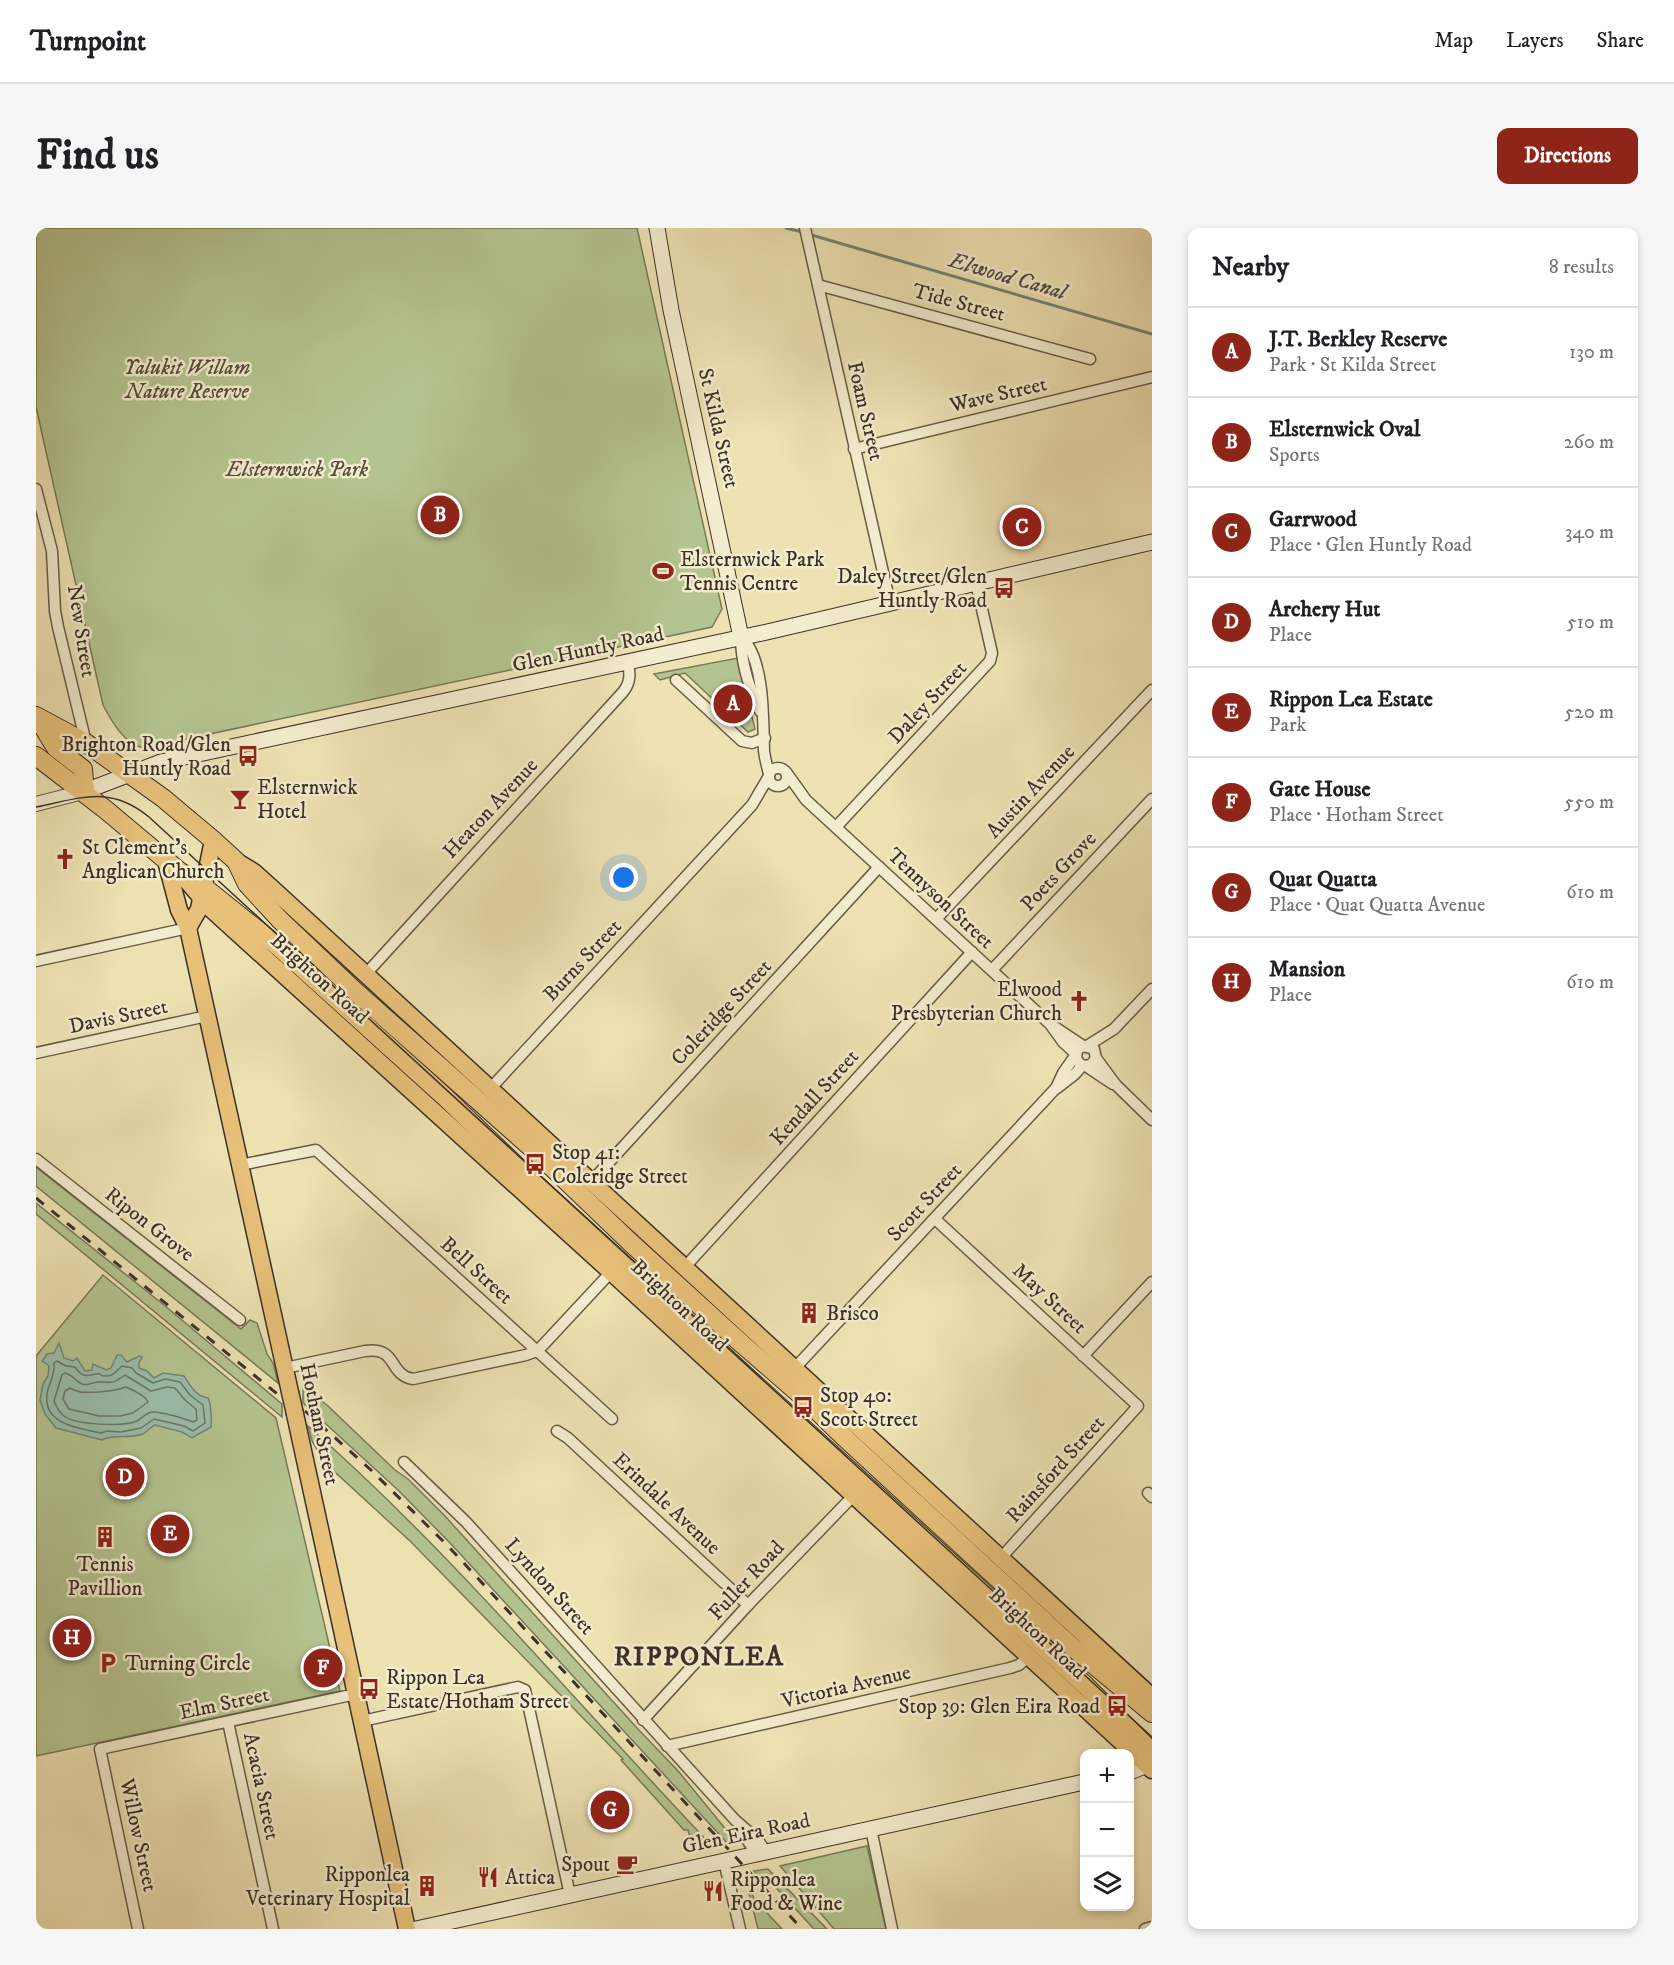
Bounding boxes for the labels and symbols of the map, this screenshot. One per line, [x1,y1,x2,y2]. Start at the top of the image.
water label: Elwood Canal [944,246,1072,307]
street label: Tide Street [910,278,1008,328]
park label: Yalukit Willam Nature Reserve [124,355,250,405]
street label: Foam Street [841,359,889,464]
street label: St Kilda Street [692,366,745,491]
street label: Wave Street [946,371,1050,419]
park label: Elsternwick Park [225,457,368,483]
pin: B [420,492,460,538]
pin: C [1002,504,1042,550]
place label: Elsternwick Park Tennis Centre [680,547,825,597]
sports icon: Elsternwick Park Tennis Centre [651,559,675,583]
place label: Daley Street/Glen Huntly Road [837,564,988,614]
bus stop icon: Daley Street/Glen Huntly Road [992,576,1016,600]
street label: New Street [61,583,101,679]
street label: Glen Huntly Road [510,621,667,679]
street label: Daley Street [883,656,973,749]
pin: A [714,682,752,726]
place label: Brighton Road/Glen Huntly Road [61,732,232,782]
street label: Austin Avenue [981,739,1081,844]
bus stop icon: Brighton Road/Glen Huntly Road [236,744,260,768]
street label: Heaton Avenue [438,753,544,864]
place label: Elsternwick Hotel [257,775,358,825]
bar icon: Elsternwick Hotel [228,787,252,811]
street label: Poets Grove [1015,826,1102,917]
place label: St Clement's Anglican Church [82,835,225,885]
street label: Tennyson Street [881,843,999,955]
church icon: St Clement's Anglican Church [53,847,77,871]
your location [609,863,638,892]
street label: Burns Street [538,914,628,1007]
street label: Brighton Road [265,928,374,1030]
street label: Coleridge Street [666,954,778,1071]
place label: Elwood Presbyterian Church [891,977,1063,1027]
church icon: Elwood Presbyterian Church [1067,989,1091,1013]
street label: Davis Street [66,994,170,1040]
street label: Kendall Street [765,1044,865,1151]
place label: Stop 41: Coleridge Street [552,1140,688,1190]
bus stop icon: Stop 41: Coleridge Street [523,1152,547,1176]
street label: Scott Street [882,1158,968,1247]
street label: Ripon Grove [100,1182,199,1268]
street label: Bell Street [435,1231,518,1310]
street label: Brighton Road [625,1254,734,1358]
street label: May Street [1007,1258,1092,1340]
building icon: Brisco [797,1301,821,1325]
place label: Brisco [826,1301,879,1327]
street label: Hotham Street [293,1361,345,1488]
place label: Stop 40: Scott Street [820,1383,918,1433]
bus stop icon: Stop 40: Scott Street [791,1395,815,1419]
street label: Rainsford Street [1001,1410,1111,1529]
street label: Erindale Avenue [607,1447,726,1561]
pin: D [106,1454,145,1500]
pin: E [150,1512,190,1556]
building icon: Tennis Pavillion [93,1525,117,1549]
street label: Lyndon Street [499,1533,600,1641]
street label: Fuller Road [703,1535,791,1626]
place label: Tennis Pavillion [68,1552,142,1602]
street label: Brighton Road [983,1582,1092,1686]
pin: H [52,1616,92,1660]
district label: RIPPONLEA [614,1640,784,1674]
pin: F [304,1646,342,1690]
parking icon: Turning Circle [96,1651,120,1675]
place label: Turning Circle [125,1651,251,1677]
street label: Victoria Avenue [778,1659,914,1715]
place label: Rippon Lea Estate/Hotham Street [386,1665,569,1715]
bus stop icon: Rippon Lea Estate/Hotham Street [357,1677,381,1701]
street label: Elm Street [177,1682,272,1726]
place label: Stop 39: Glen Eira Road [899,1694,1101,1720]
bus stop icon: Stop 39: Glen Eira Road [1105,1694,1129,1718]
street label: Acacia Street [237,1730,285,1842]
street label: Willow Street [113,1775,163,1894]
pin: G [590,1788,630,1832]
street label: Glen Eira Road [680,1808,813,1860]
place label: Spout [561,1852,610,1878]
cafe icon: Spout [615,1852,639,1876]
place label: Ripponlea Veterinary Hospital [245,1862,411,1912]
restaurant icon: Attica [476,1865,500,1889]
place label: Attica [505,1865,555,1891]
place label: Ripponlea Food & Wine [730,1867,843,1917]
building icon: Ripponlea Veterinary Hospital [415,1874,439,1898]
restaurant icon: Ripponlea Food & Wine [701,1879,725,1903]

